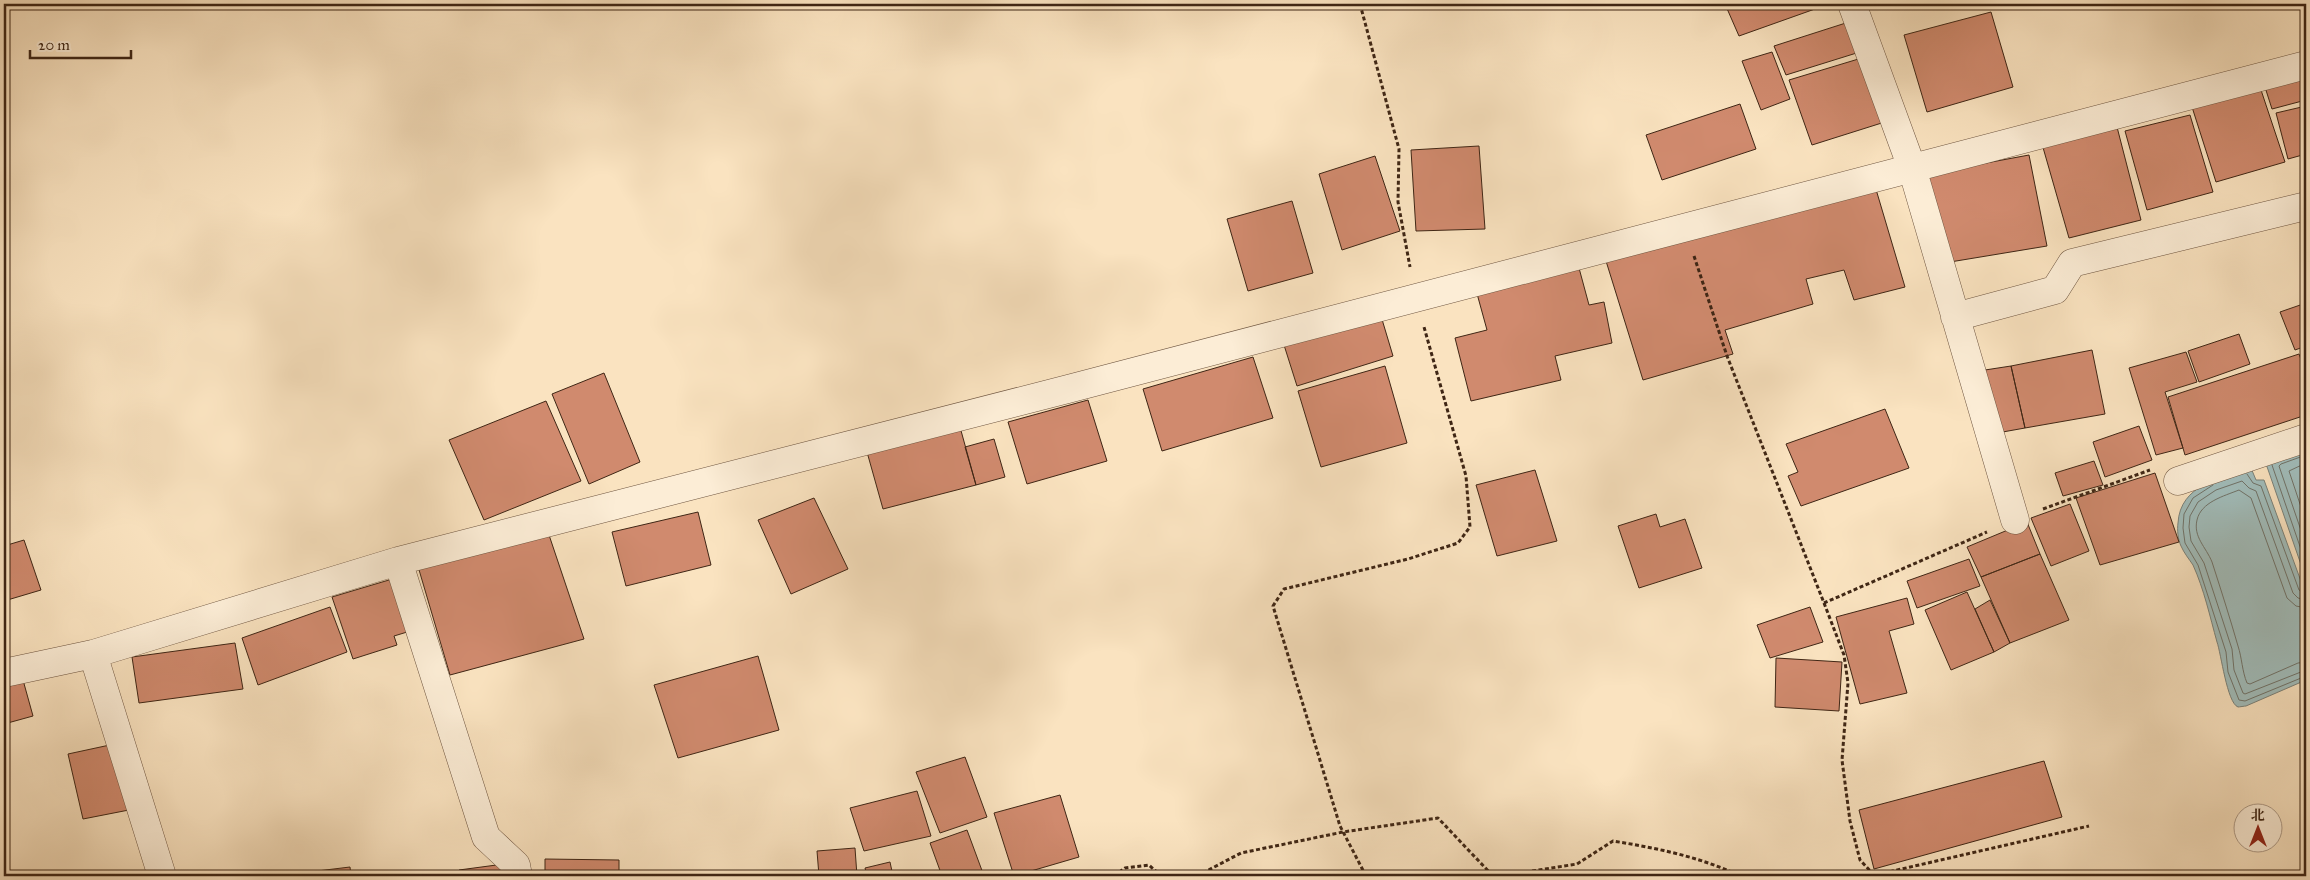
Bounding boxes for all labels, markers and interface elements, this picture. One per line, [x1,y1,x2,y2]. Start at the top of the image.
scale bar [30,28,131,60]
text: 20 m [38,36,70,54]
north arrow [2232,802,2282,852]
text: 北 [2251,807,2265,824]

